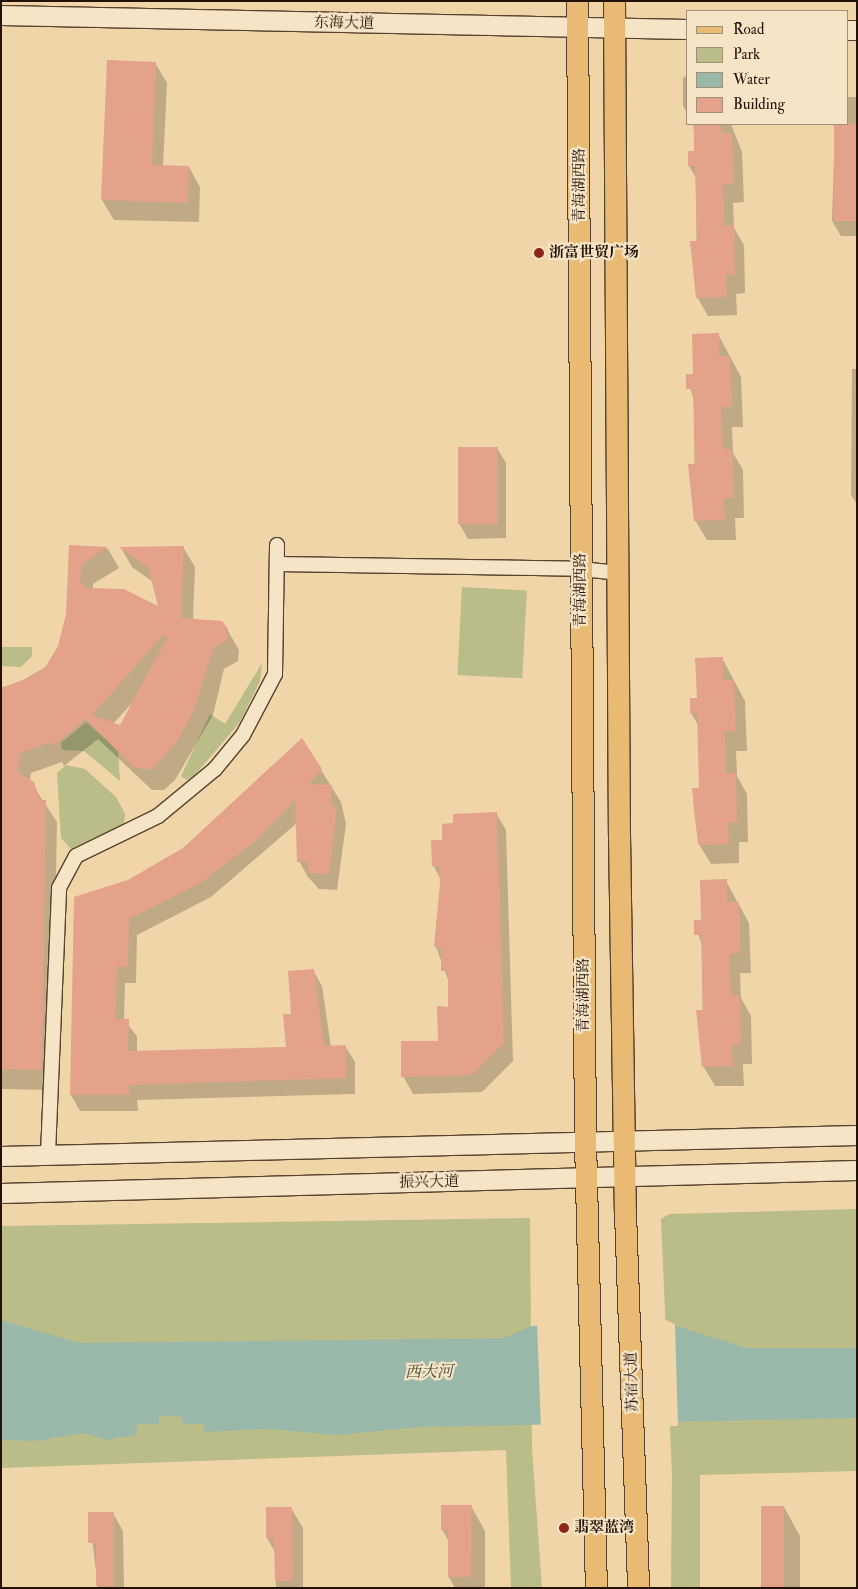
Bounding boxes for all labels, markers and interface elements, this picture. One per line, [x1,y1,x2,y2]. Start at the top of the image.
legend [686,10,848,125]
street label: 东海大道 [314,13,374,33]
text: Road [733,20,764,39]
text: Park [733,45,760,64]
text: Water [733,70,770,89]
text: Building [733,95,785,114]
street label: 青海湖西路 [571,148,589,222]
place label: 浙富世贸广场 [549,244,639,262]
marker: 浙富世贸广场 [533,247,545,259]
street label: 青海湖西路 [572,553,590,627]
street label: 青海湖西路 [575,958,593,1032]
street label: 振兴大道 [399,1172,459,1192]
street label: 苏宿大道 [622,1352,642,1412]
water label: 西大河 [405,1362,453,1382]
place label: 翡翠蓝湾 [574,1519,634,1537]
marker: 翡翠蓝湾 [558,1522,570,1534]

